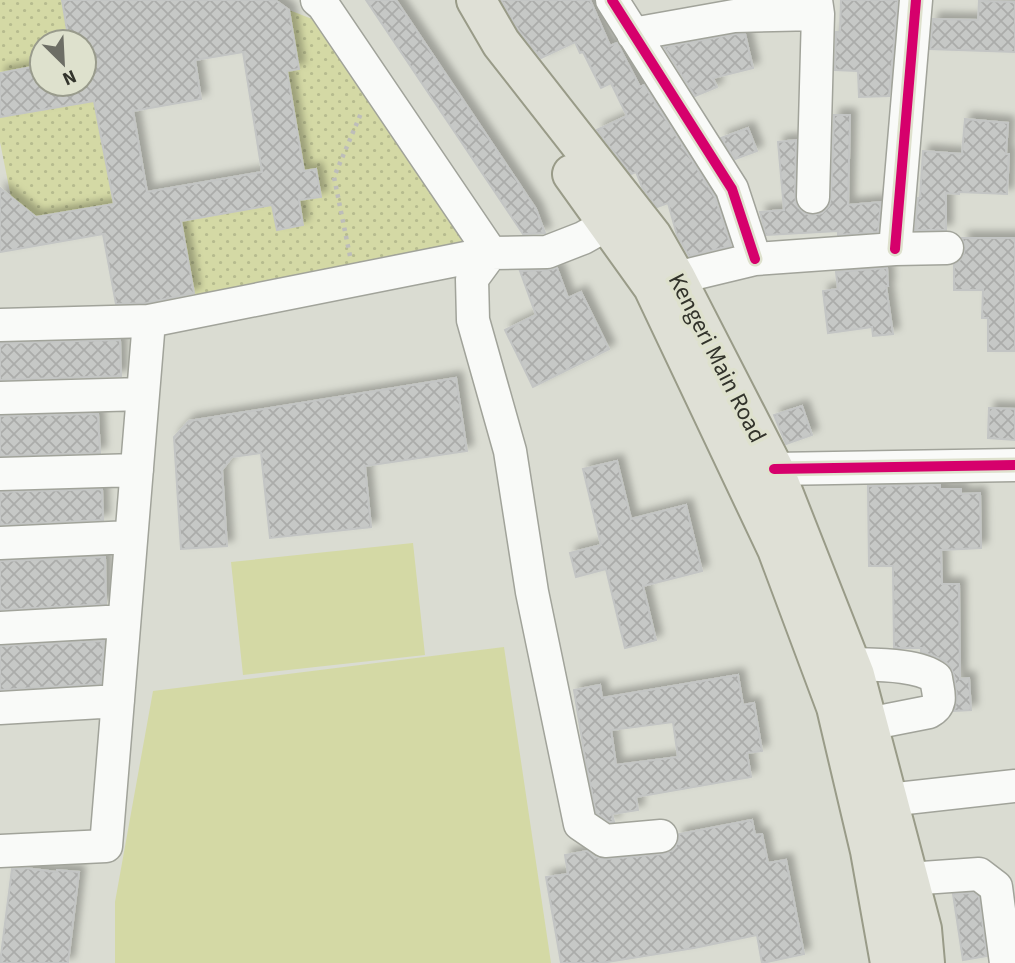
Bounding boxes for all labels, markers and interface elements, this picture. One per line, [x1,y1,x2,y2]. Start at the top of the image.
north arrow [28,28,98,98]
text: N [58,62,81,92]
street label: Kengeri Main Road [659,267,775,449]

